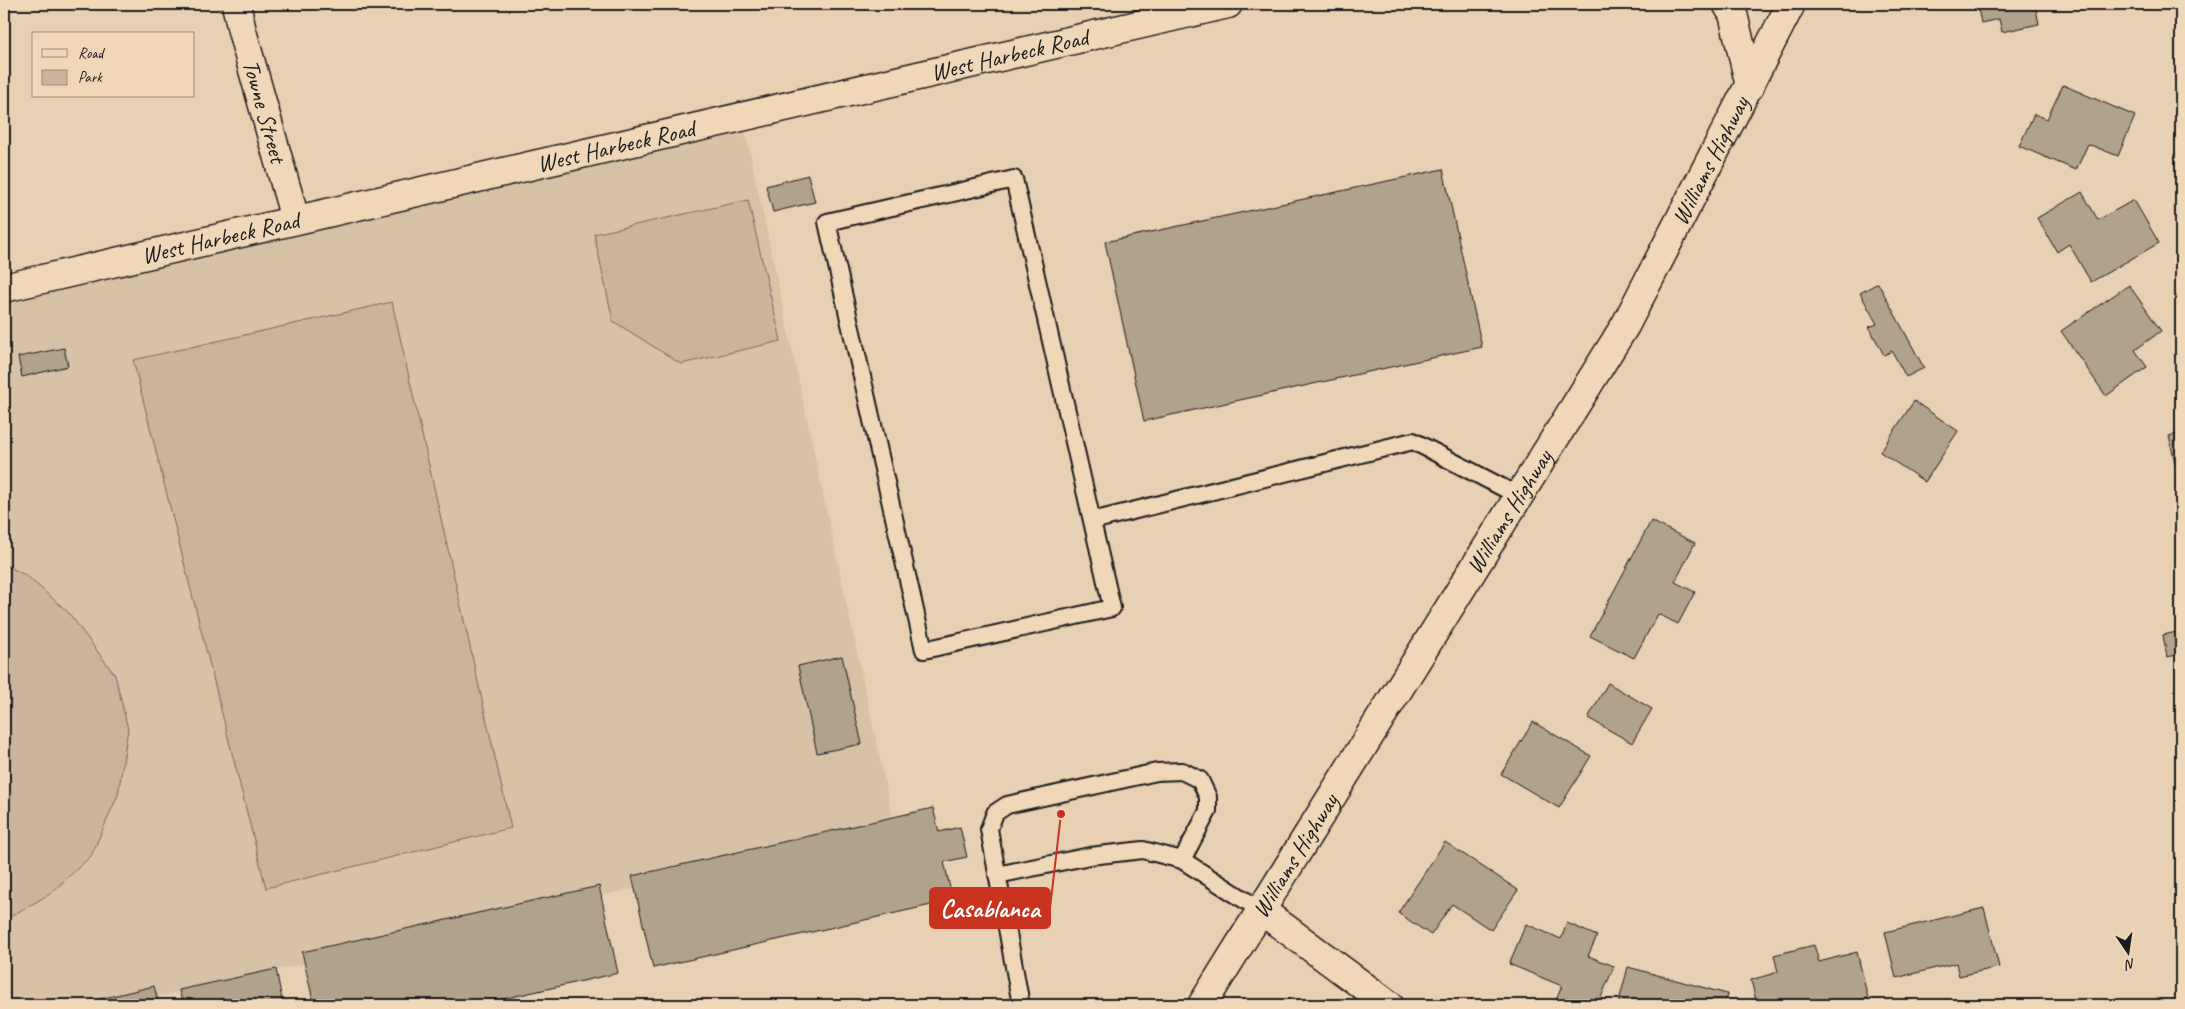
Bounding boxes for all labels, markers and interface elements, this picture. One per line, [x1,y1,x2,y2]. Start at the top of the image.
street label: West Harbeck Road [928,21,1094,88]
legend [32,32,195,98]
text: Road [78,44,105,63]
street label: Towne Street [236,56,294,168]
text: Park [78,68,103,87]
street label: Williams Highway [1665,90,1757,230]
street label: West Harbeck Road [534,112,701,179]
street label: West Harbeck Road [139,204,305,271]
street label: Williams Highway [1459,443,1560,579]
street label: Williams Highway [1245,787,1346,923]
callout: Casablanca [930,888,1050,928]
text: Casablanca [940,893,1042,925]
north arrow [2102,926,2152,976]
text: N [2122,955,2137,974]

